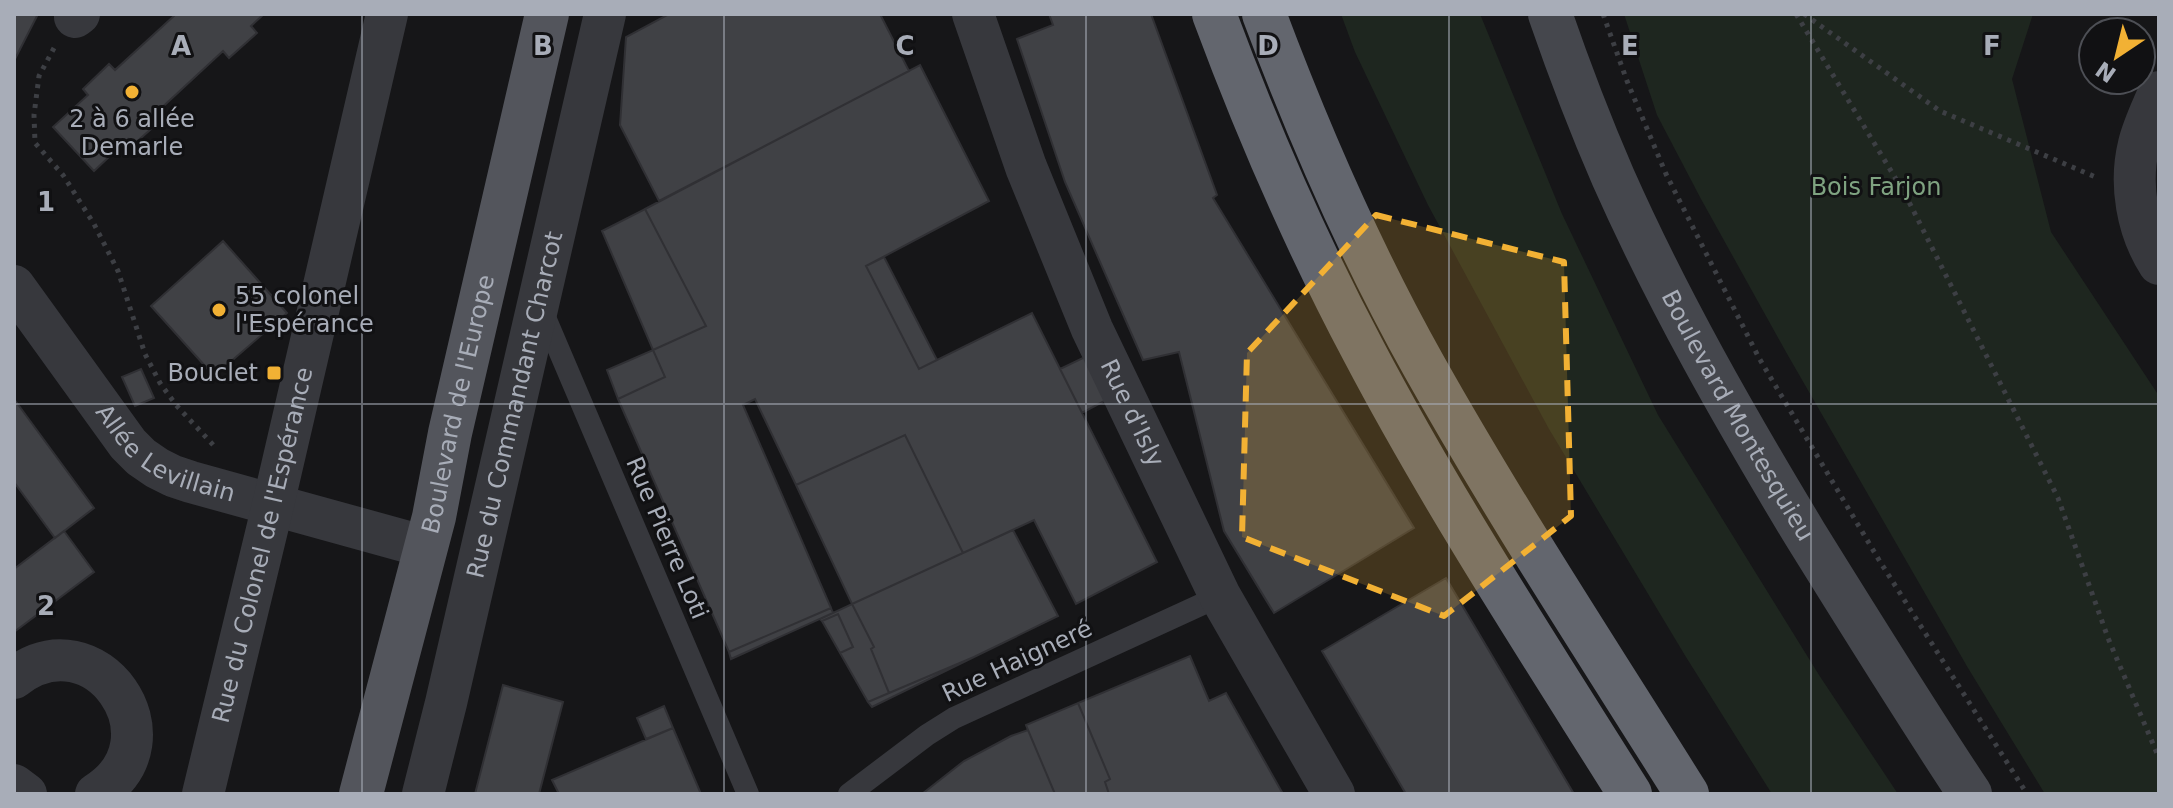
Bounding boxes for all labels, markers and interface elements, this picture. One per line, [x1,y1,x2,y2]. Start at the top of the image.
north arrow [2077,16,2157,96]
text: A [171,31,191,61]
text: B [533,31,553,61]
text: C [895,31,915,61]
text: D [1257,31,1279,61]
text: E [1621,31,1639,61]
text: F [1983,31,2001,61]
text: N [2091,56,2121,87]
marker: 2 à 6 allée Demarle [123,83,141,101]
place label: 2 à 6 allée Demarle [69,105,195,161]
park label: Bois Farjon [1811,173,1941,201]
text: 1 [37,187,55,217]
street label: Rue du Commandant Charcot [461,229,568,581]
street label: Boulevard de l'Europe [416,272,500,537]
place label: 55 colonel l'Espérance [235,282,374,338]
street label: Boulevard Montesquieu [1656,286,1820,546]
marker: 55 colonel l'Espérance [210,301,228,319]
street label: Rue d'Isly [1095,355,1170,471]
place label: Bouclet [168,359,258,387]
street label: Rue du Colonel de l'Espérance [207,364,319,726]
marker: Bouclet [265,364,283,382]
street label: Allée Levillain [90,399,238,508]
street label: Rue Pierre Loti [620,453,714,623]
text: 2 [37,591,55,621]
street label: Rue Haigneré [938,614,1096,708]

